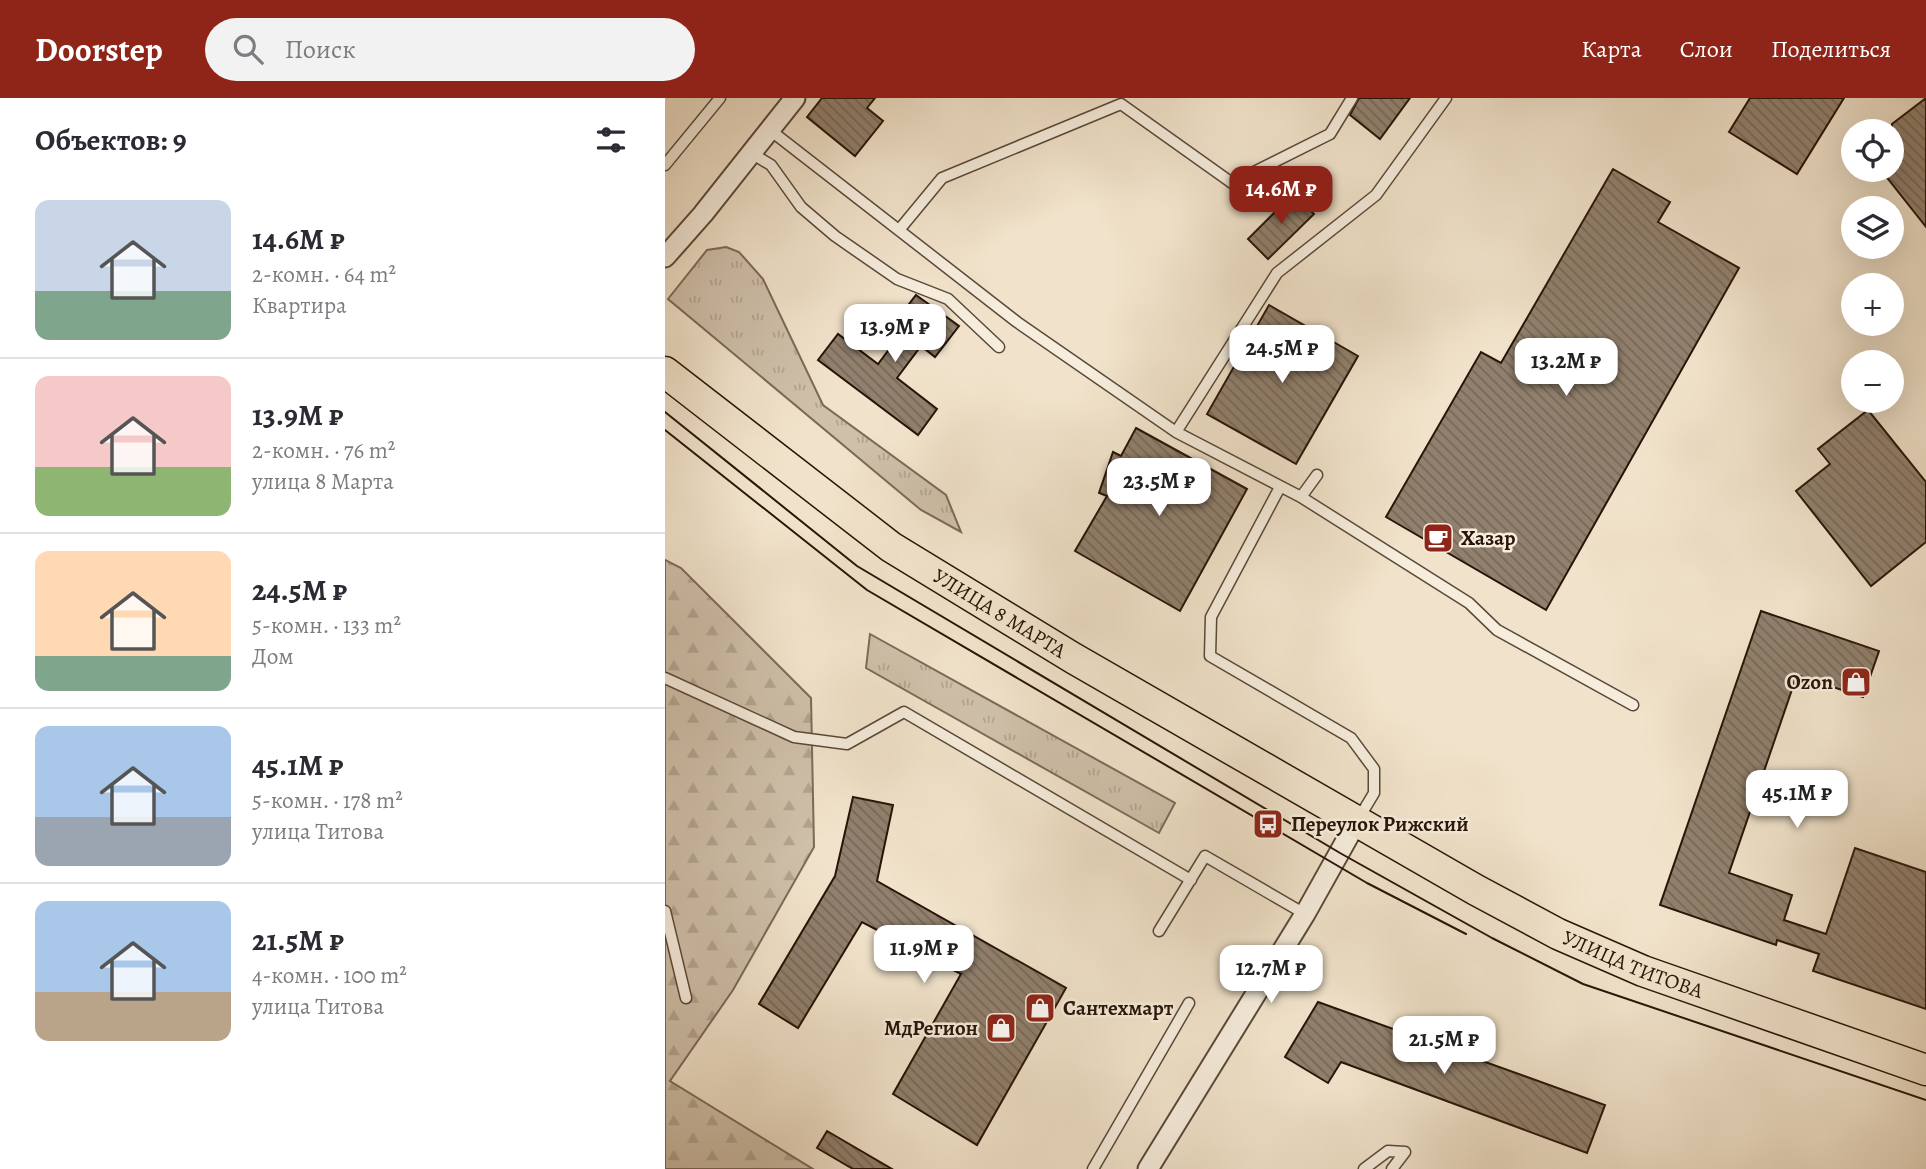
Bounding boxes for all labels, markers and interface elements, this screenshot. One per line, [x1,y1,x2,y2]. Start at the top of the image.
search box [205,18,695,81]
text: Doorstep [35,27,163,72]
icon: search [229,30,267,68]
text: Поиск [285,32,356,67]
text: Карта [1581,33,1642,65]
text: Слои [1680,33,1733,65]
text: Поделиться [1771,33,1891,65]
map controls [1841,119,1904,413]
button: locate [1841,119,1904,182]
text: Объектов: 9 [35,120,187,160]
icon: filters [592,121,630,159]
pin: 14.6M ₽ [1216,166,1346,226]
text: 14.6M ₽ [1245,173,1317,204]
button: layers [1841,196,1904,259]
text: 14.6M ₽ [252,219,345,259]
icon: home [91,228,175,312]
text: 2-комн. · 64 m² [252,259,396,290]
button: + [1841,273,1904,336]
text: Квартира [252,290,347,321]
pin: 13.9M ₽ [830,304,960,364]
text: 13.9M ₽ [860,311,930,342]
pin: 24.5M ₽ [1217,326,1347,385]
text: 24.5M ₽ [1245,332,1319,363]
pin: 13.2M ₽ [1501,338,1631,398]
text: 13.2M ₽ [1531,345,1601,376]
button: − [1841,350,1904,413]
text: 13.9M ₽ [252,395,343,435]
icon: home [91,404,175,488]
text: 2-комн. · 76 m² [252,435,395,466]
pin: 23.5M ₽ [1094,458,1224,518]
text: 23.5M ₽ [1123,465,1195,496]
text: улица 8 Марта [252,466,394,497]
cafe icon: Хазар [1421,521,1455,555]
place label: Хазар [1461,524,1515,552]
street label: УЛИЦА 8 МАРТА [928,562,1072,665]
text: 24.5M ₽ [252,570,347,610]
icon: home [91,579,175,663]
text: 5-комн. · 133 m² [252,610,401,641]
text: Дом [252,641,294,672]
shop icon: Ozon [1839,665,1873,699]
place label: Ozon [1787,668,1833,696]
text: 45.1M ₽ [252,745,344,785]
icon: home [91,754,175,838]
pin: 45.1M ₽ [1732,770,1862,830]
text: 45.1M ₽ [1762,777,1832,808]
text: 5-комн. · 178 m² [252,785,403,816]
bus stop icon: Переулок Рижский [1251,807,1285,841]
place label: Переулок Рижский [1291,810,1469,838]
text: улица Титова [252,816,384,847]
text: 21.5M ₽ [252,920,344,960]
street label: УЛИЦА ТИТОВА [1558,924,1708,1005]
pin: 11.9M ₽ [859,926,989,985]
icon: home [91,929,175,1013]
text: 11.9M ₽ [890,932,958,963]
pin: 12.7M ₽ [1206,946,1336,1005]
text: 12.7M ₽ [1236,952,1306,983]
text: 4-комн. · 100 m² [252,960,407,991]
text: улица Титова [252,991,384,1022]
shop icon: Сантехмарт [1023,991,1057,1025]
place label: Сантехмарт [1063,994,1174,1022]
shop icon: МдРегион [984,1011,1018,1045]
place label: МдРегион [884,1014,978,1042]
pin: 21.5M ₽ [1379,1016,1509,1076]
text: 21.5M ₽ [1409,1023,1479,1054]

